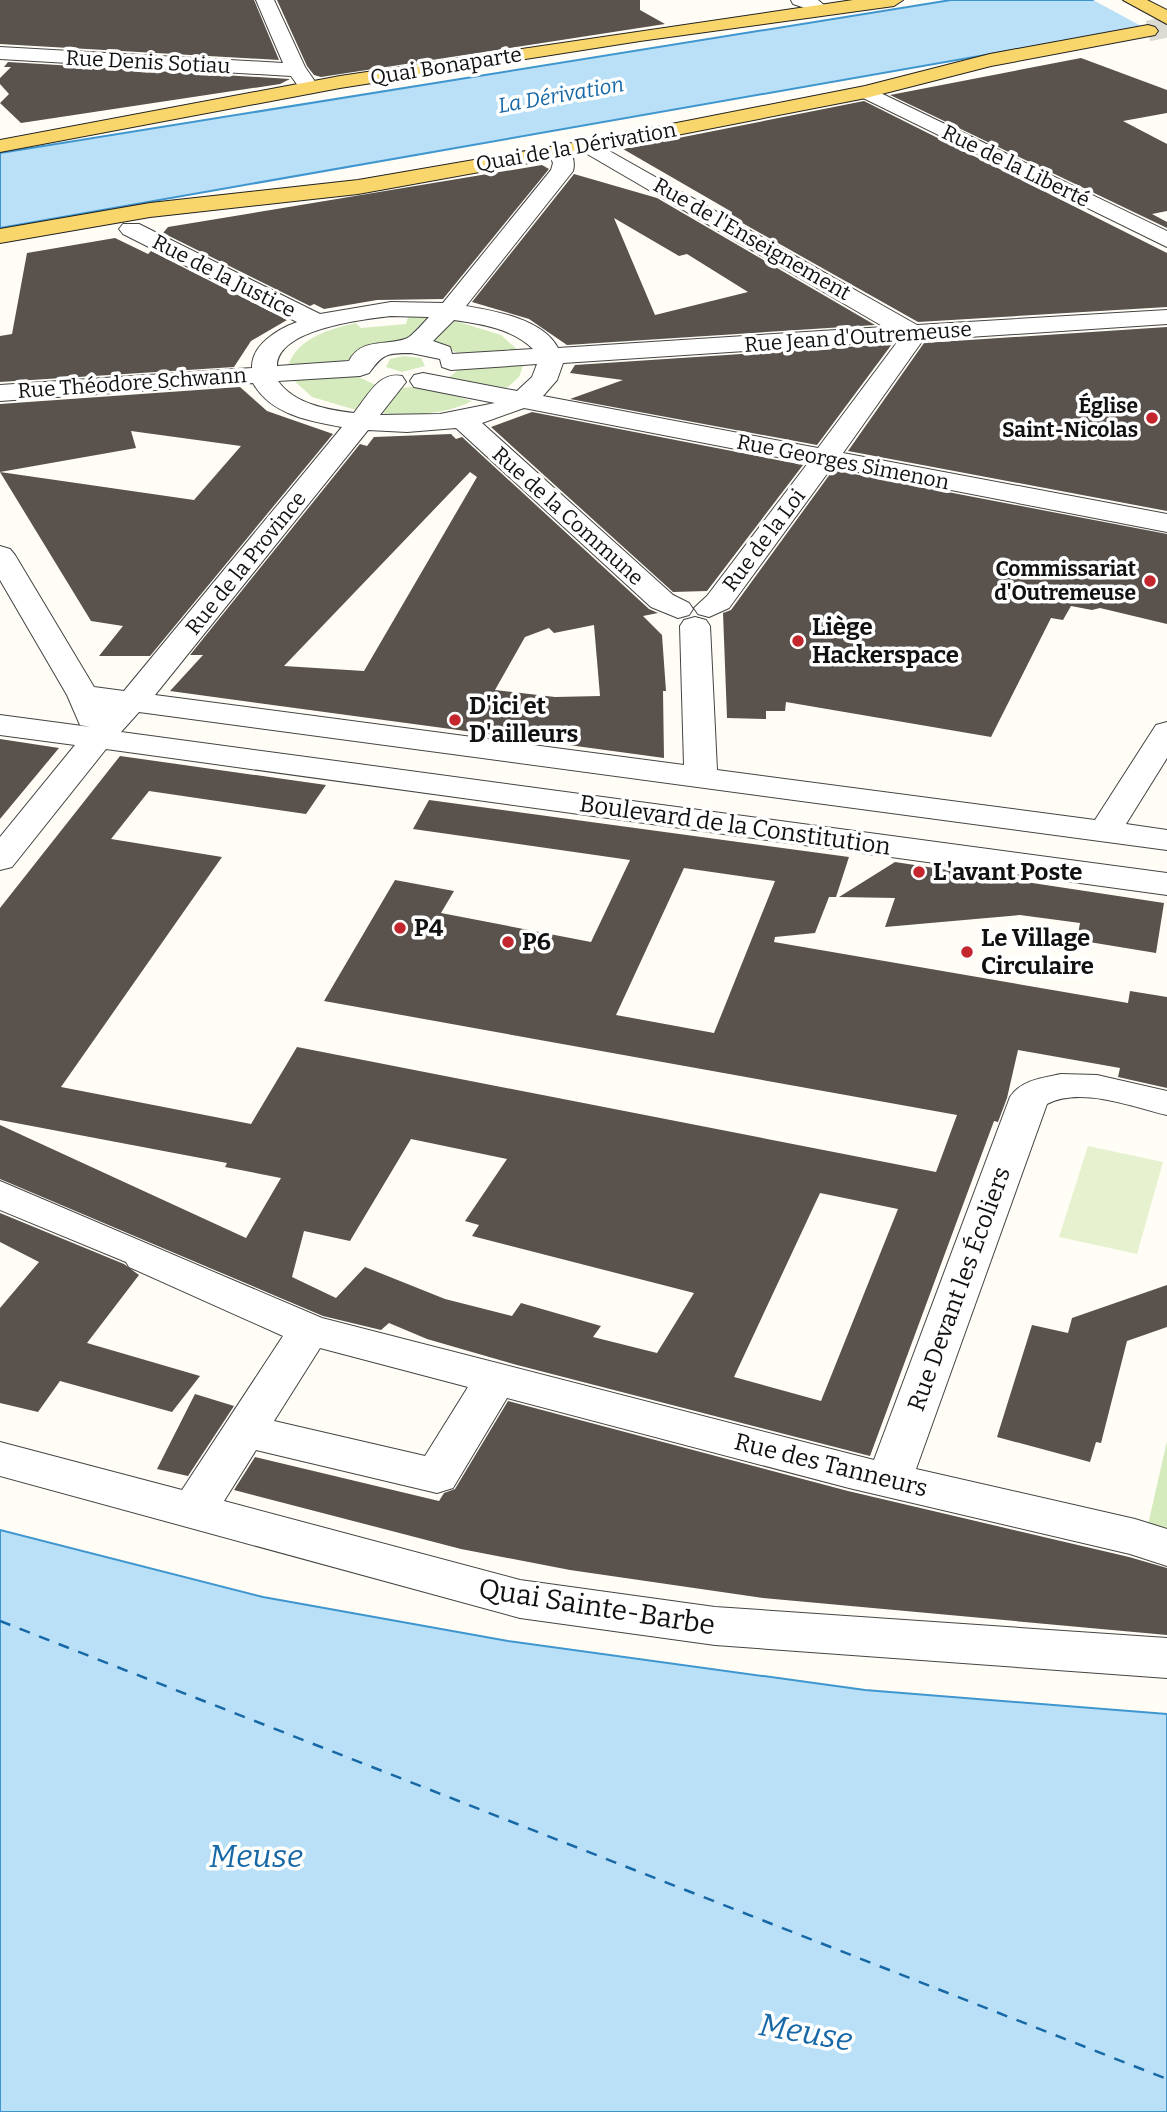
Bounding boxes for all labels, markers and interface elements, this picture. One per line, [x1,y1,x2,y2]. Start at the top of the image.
street label: Quai Bonaparte [368,41,524,91]
street label: Rue Denis Sotiau [65,45,231,79]
water label: La Dérivation [496,71,626,119]
street label: Quai de la Dérivation [474,117,678,177]
street label: Rue de la Liberté [938,119,1094,213]
street label: Rue de l'Enseignement [649,172,856,306]
street label: Rue de la Justice [148,229,300,323]
street label: Rue Jean d'Outremeuse [743,316,973,358]
street label: Rue Théodore Schwann [17,362,247,404]
place label: Église Saint-Nicolas [1002,392,1138,443]
marker: Église Saint-Nicolas [1144,410,1160,426]
street label: Rue Georges Simenon [735,429,951,495]
street label: Rue de la Commune [487,441,649,591]
street label: Rue de la Loi [717,484,811,596]
street label: Rue de la Province [180,486,312,640]
place label: Commissariat d'Outremeuse [994,556,1137,606]
marker: Commissariat d'Outremeuse [1142,573,1158,589]
place label: Liège Hackerspace [812,613,959,669]
marker: Liège Hackerspace [790,633,806,649]
place label: D'ici et D'ailleurs [469,692,579,748]
marker: D'ici et D'ailleurs [447,712,463,728]
street label: Boulevard de la Constitution [578,789,892,861]
place label: L'avant Poste [933,858,1083,886]
marker: L'avant Poste [911,864,927,880]
place label: P4 [414,914,444,942]
marker: P4 [392,920,408,936]
place label: Le Village Circulaire [981,924,1094,980]
place label: P6 [522,928,551,956]
marker: P6 [500,934,516,950]
marker: Le Village Circulaire [959,944,975,960]
street label: Rue Devant les Écoliers [901,1163,1016,1415]
street label: Rue des Tanneurs [732,1427,930,1503]
street label: Quai Sainte-Barbe [476,1572,718,1641]
water label: Meuse [209,1837,303,1875]
water label: Meuse [756,2005,856,2059]

